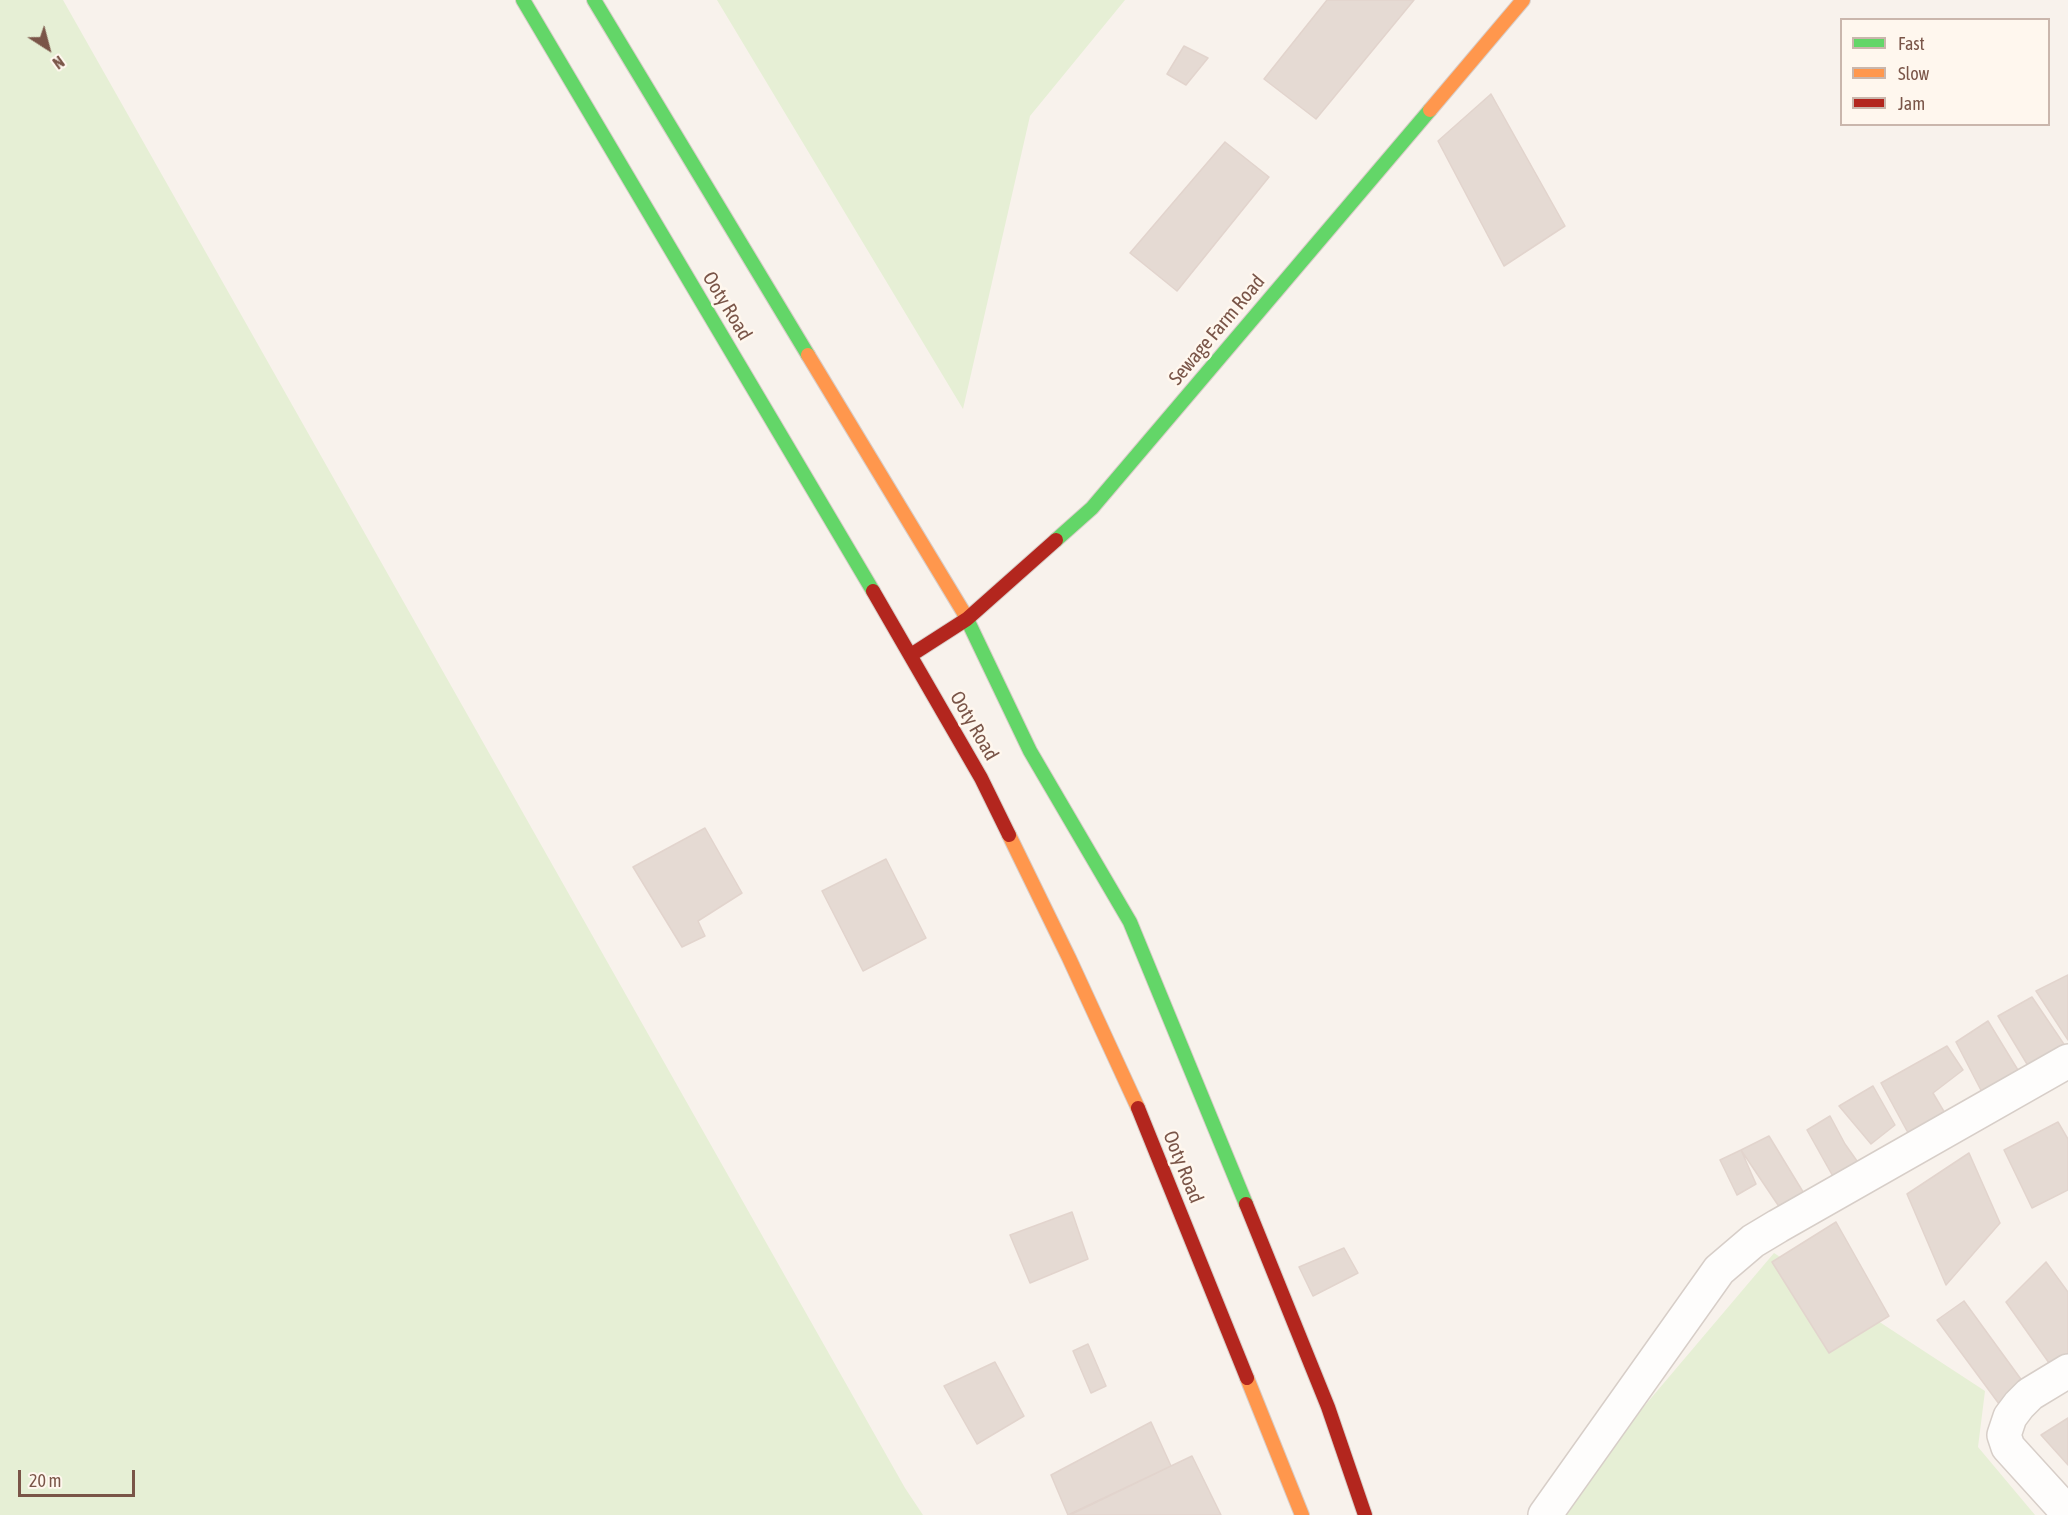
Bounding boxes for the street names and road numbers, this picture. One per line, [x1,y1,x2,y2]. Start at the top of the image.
street label: Ooty Road [697,267,757,345]
street label: Sewage Farm Road [1164,270,1270,390]
street label: Ooty Road [945,687,1003,765]
street label: Ooty Road [1158,1127,1208,1207]

